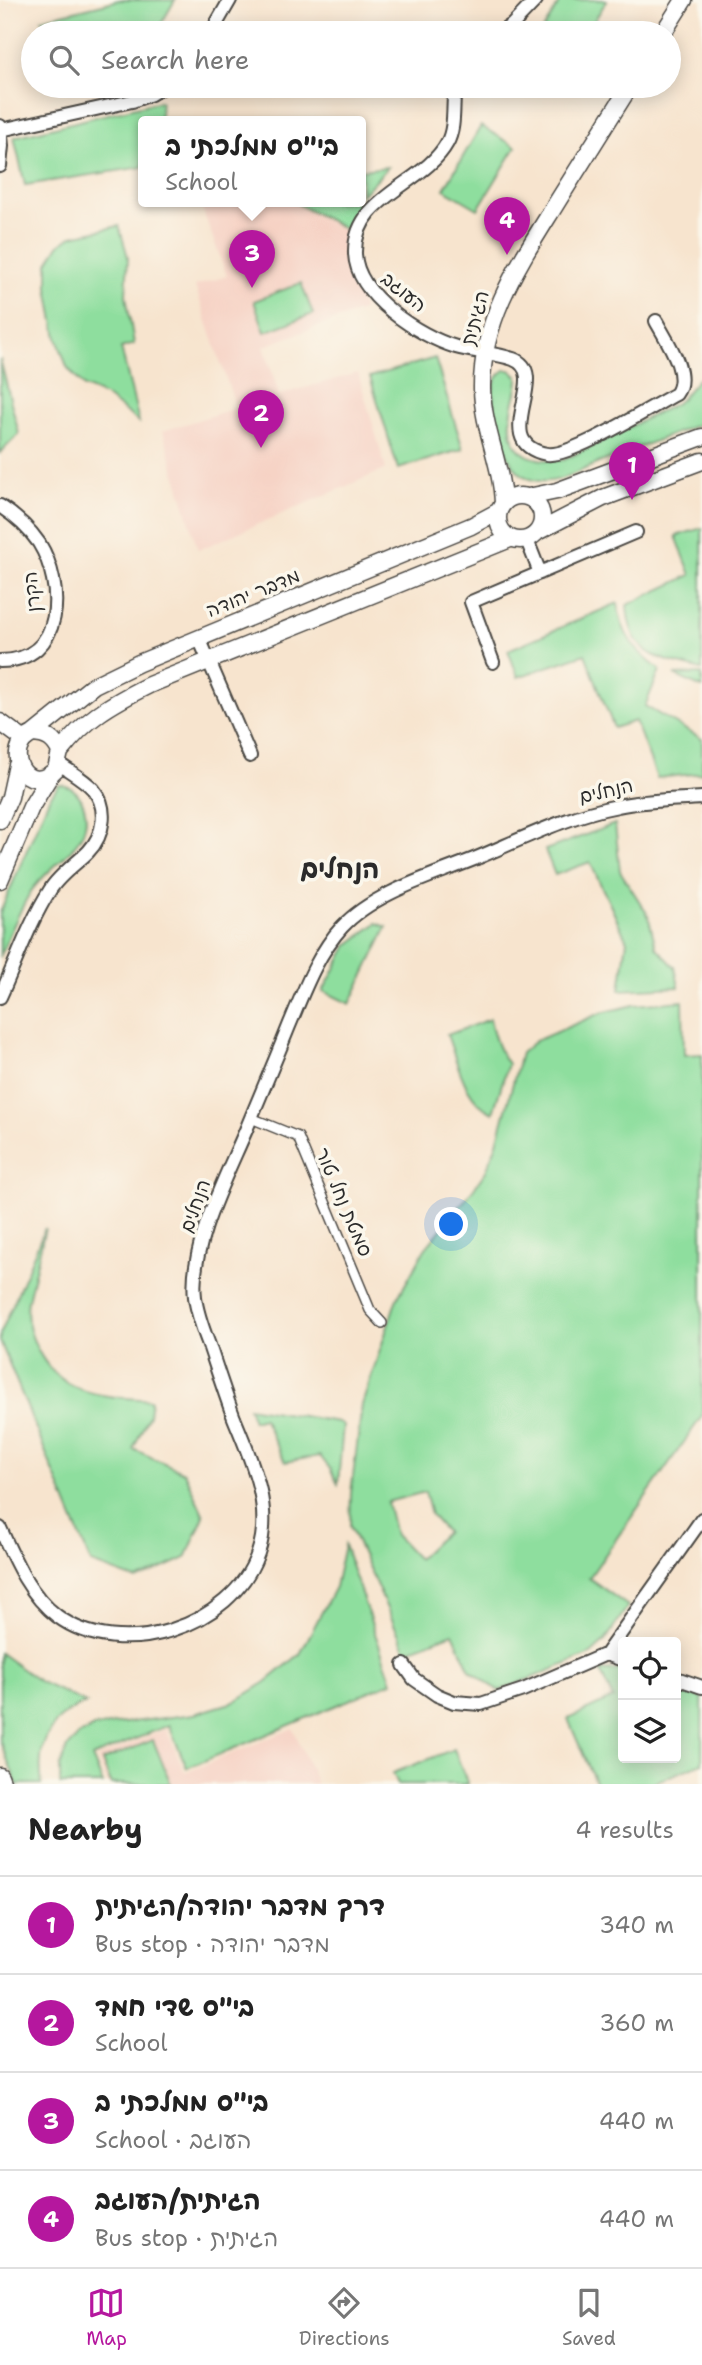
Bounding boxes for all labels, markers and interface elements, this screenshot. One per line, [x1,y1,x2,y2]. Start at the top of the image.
search box [21,21,681,98]
icon: search [45,41,83,79]
text: Search here [101,42,250,77]
popup [138,116,366,207]
text: בי"ס ממלכתי ב [165,128,339,163]
text: School [165,167,238,197]
pin: 4 [484,197,530,255]
pin: 3 [229,230,275,288]
street label: העוגב [376,266,432,318]
street label: הגיתית [455,287,495,349]
pin: 2 [238,390,284,448]
pin: 1 [609,442,655,500]
street label: מדבר יהודה [202,563,304,623]
street label: הקרן [17,570,47,614]
street label: הנחלים [576,773,636,809]
district label: הנחלים [301,851,379,886]
street label: סמטת נחל טור [310,1144,378,1260]
street label: הנחלים [174,1176,216,1236]
your location [434,1207,468,1241]
map controls [618,1637,681,1763]
button: locate [618,1637,681,1700]
button: layers [618,1700,681,1763]
text: Nearby [28,1809,143,1850]
text: 4 results [575,1815,674,1845]
text: דרך מדבר יהודה/הגיתית [95,1888,385,1923]
text: 1 [46,1910,56,1940]
text: 340 m [599,1910,674,1940]
text: Bus stop · מדבר יהודה [95,1929,330,1959]
text: בי"ס שדי חמד [95,1989,255,2024]
text: 2 [43,2008,59,2038]
text: 360 m [599,2008,674,2038]
text: School [95,2028,167,2058]
text: בי"ס ממלכתי ב [95,2084,269,2119]
text: 3 [43,2106,59,2136]
text: 440 m [599,2106,674,2136]
text: School · העוגב [95,2125,252,2155]
text: הגיתית/העוגב [95,2182,261,2217]
text: 4 [43,2204,59,2234]
text: 440 m [599,2204,674,2234]
text: Bus stop · הגיתית [95,2223,278,2253]
tab: Map [86,2284,127,2351]
tab: Directions [299,2284,390,2351]
tab: Saved [562,2284,616,2351]

